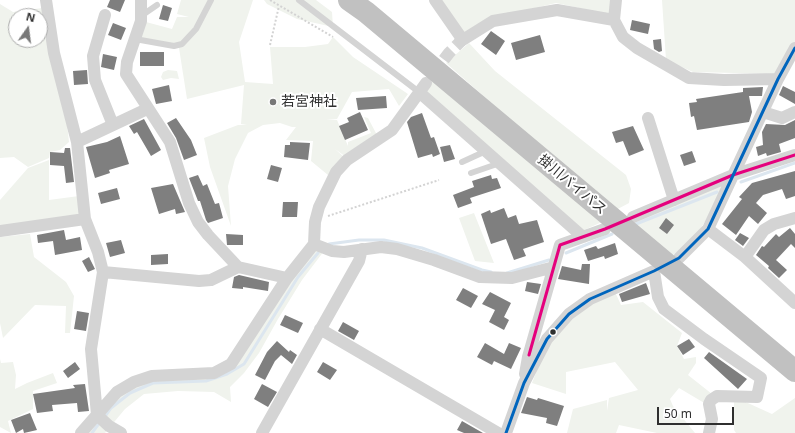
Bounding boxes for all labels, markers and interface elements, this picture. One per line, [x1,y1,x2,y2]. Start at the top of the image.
north arrow [8,8,48,48]
text: N [25,8,37,25]
place label: 若宮神社 [281,94,337,110]
marker: 若宮神社 [268,97,278,107]
street label: 掛川バイパス [534,152,610,218]
unlabelled marker [548,327,558,337]
scale bar [659,399,736,425]
text: 50 m [664,405,692,422]

